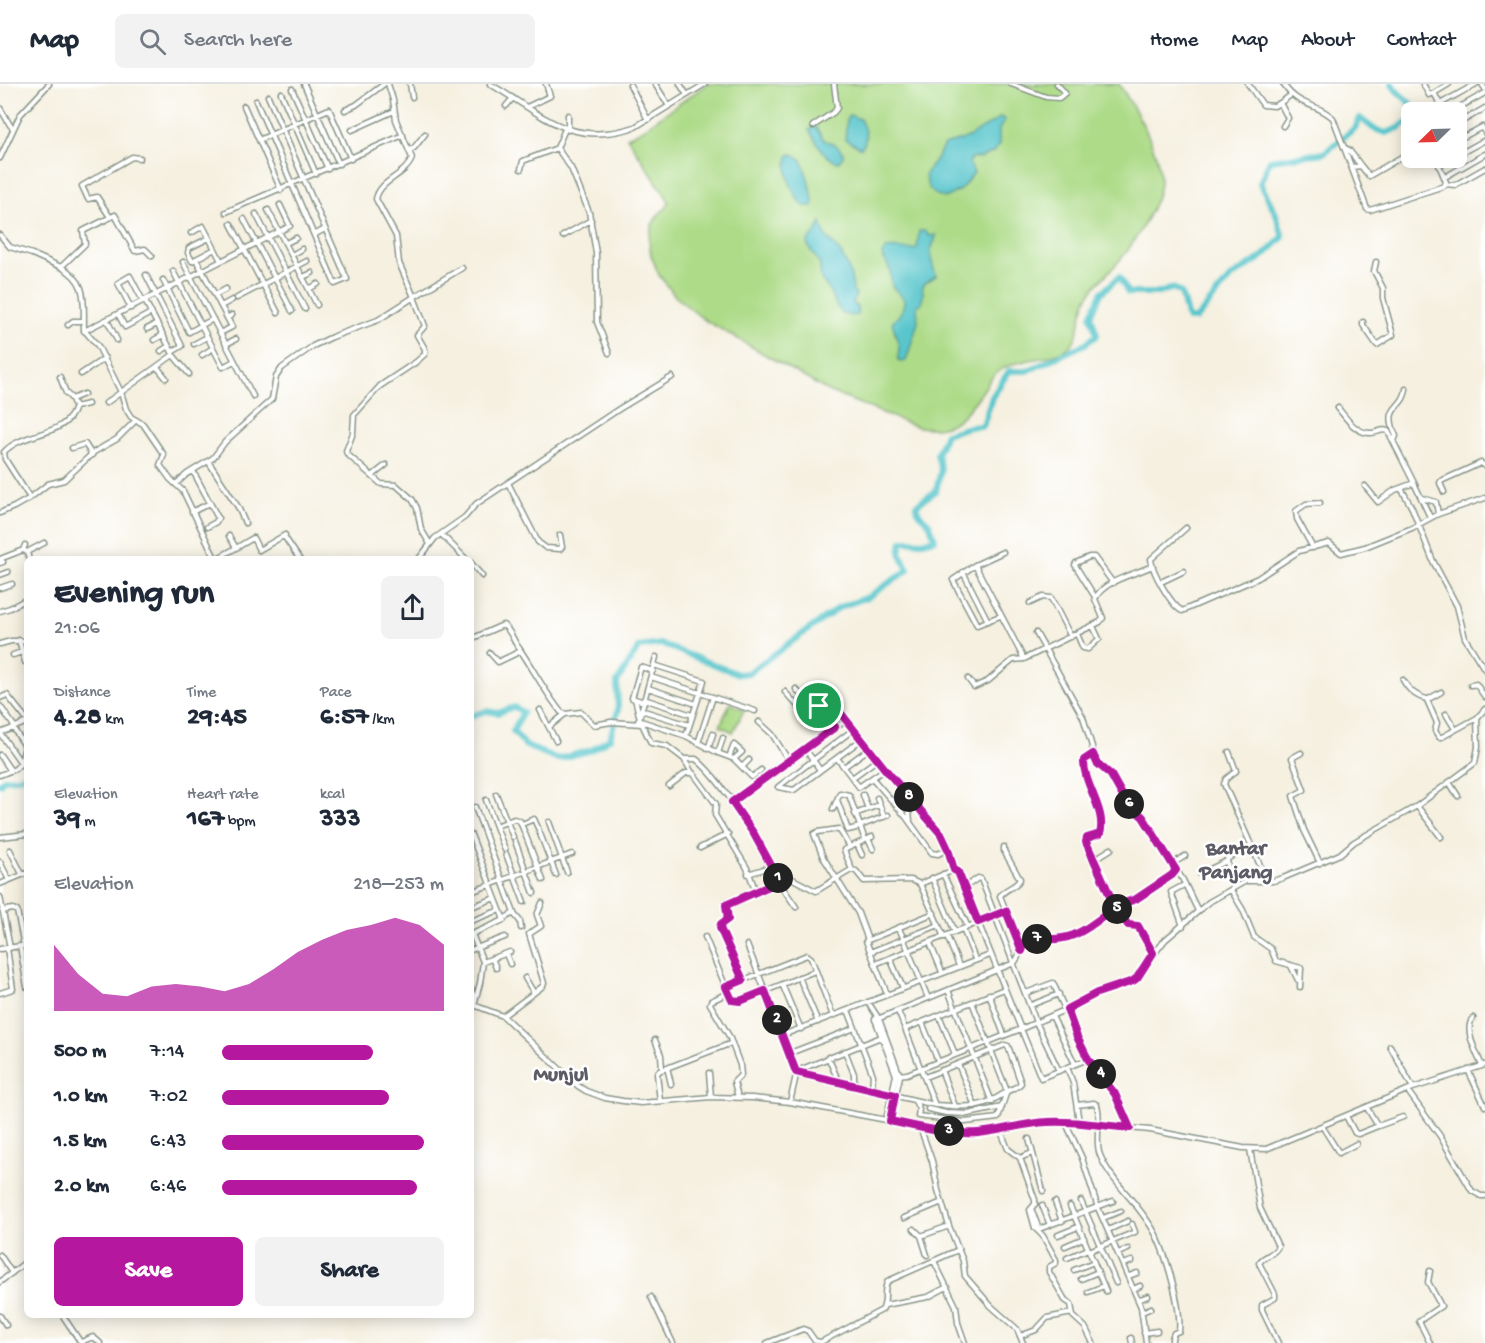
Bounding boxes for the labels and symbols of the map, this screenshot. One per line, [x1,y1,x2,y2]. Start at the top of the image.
north arrow [1401,102,1467,168]
pin [793,680,844,731]
pin: 8 [894,782,924,812]
pin: 6 [1114,789,1144,819]
district label: Bantar Panjang [1199,838,1273,887]
pin: 1 [763,863,793,893]
pin: 5 [1102,894,1132,924]
pin: 7 [1022,924,1052,954]
pin: 2 [762,1005,792,1035]
pin: 4 [1086,1059,1116,1089]
district label: Munjul [534,1064,589,1089]
pin: 3 [934,1116,964,1146]

